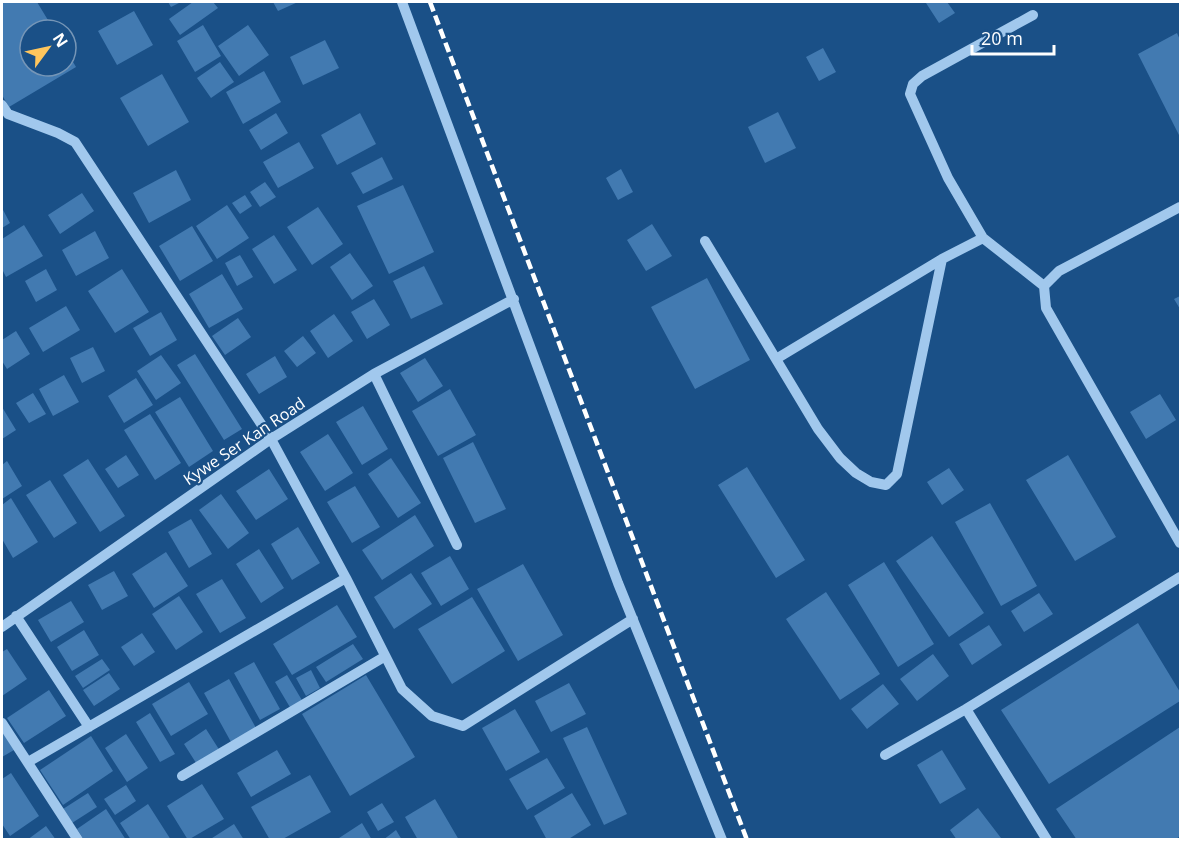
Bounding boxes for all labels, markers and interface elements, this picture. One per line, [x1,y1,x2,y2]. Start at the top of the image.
north arrow [18,18,78,78]
scale bar [972,18,1054,56]
text: 20 m [981,26,1023,50]
text: N [48,28,73,51]
street label: Kywe Ser Kan Road [179,392,309,490]

